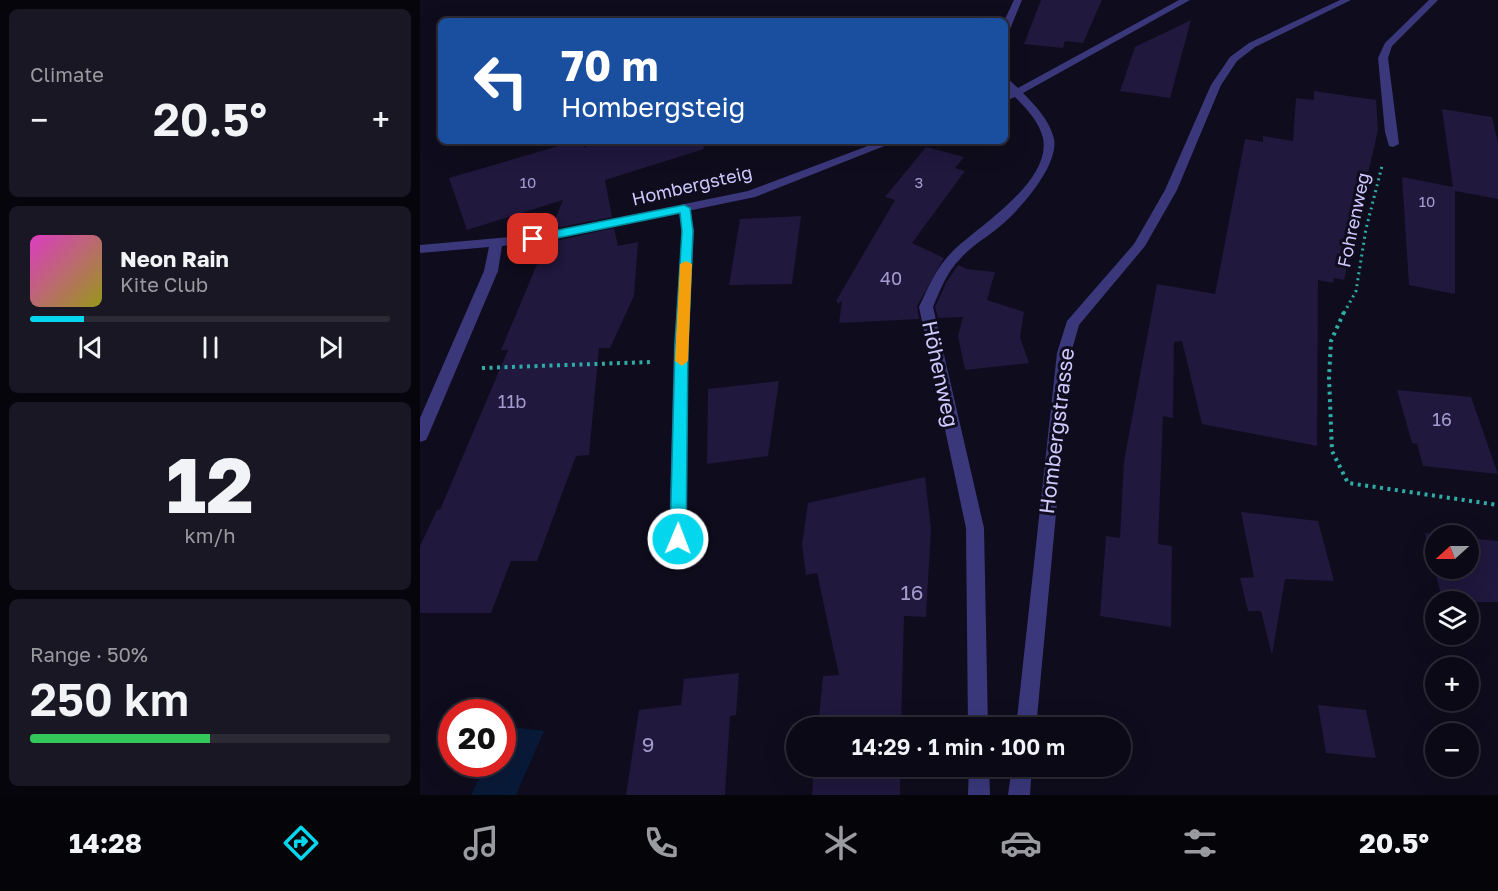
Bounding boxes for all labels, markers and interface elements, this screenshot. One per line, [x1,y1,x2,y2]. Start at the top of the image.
text: 70 m [561,40,658,90]
icon: left [462,42,540,120]
text: Climate [30,62,104,86]
text: Hombergsteig [561,91,745,123]
text: 20.5° [153,92,267,146]
text: − [30,100,48,139]
text: + [372,100,390,139]
street label: Hombergsteig [629,160,754,210]
street label: Fohrenweg [1332,170,1374,269]
house number: 10 [520,173,536,191]
house number: 3 [915,173,923,191]
house number: 10 [1419,192,1435,210]
pin [507,213,558,264]
icon: arrive [516,222,549,255]
text: Neon Rain [120,245,229,272]
house number: 40 [880,267,902,289]
text: Kite Club [120,272,208,296]
street label: Höhenweg [917,318,965,429]
icon: previous [74,331,107,364]
icon: pause [194,331,227,364]
icon: next [314,331,347,364]
street label: Hombergstrasse [1033,346,1079,515]
house number: 11b [498,390,526,412]
house number: 16 [1432,408,1452,430]
text: 12 [166,437,254,530]
position arrow [646,507,710,571]
text: km/h [185,523,235,547]
north arrow [1425,525,1479,579]
map controls [1425,525,1479,777]
house number: 16 [901,579,923,605]
button: layers [1425,591,1479,645]
text: Range · 50% [30,642,148,666]
button: + [1425,657,1479,711]
text: 250 km [30,672,189,726]
speed limit sign: 20 [438,699,516,777]
button: − [1425,723,1479,777]
house number: 9 [642,731,654,757]
text: 14:29 · 1 min · 100 m [852,733,1065,760]
icon: directions [280,822,322,864]
icon: music [460,822,502,864]
icon: phone [640,822,682,864]
icon: climate [820,822,862,864]
icon: car [1000,822,1042,864]
icon: filters [1179,822,1221,864]
text: 14:28 [69,827,142,859]
text: 20.5° [1359,827,1429,859]

